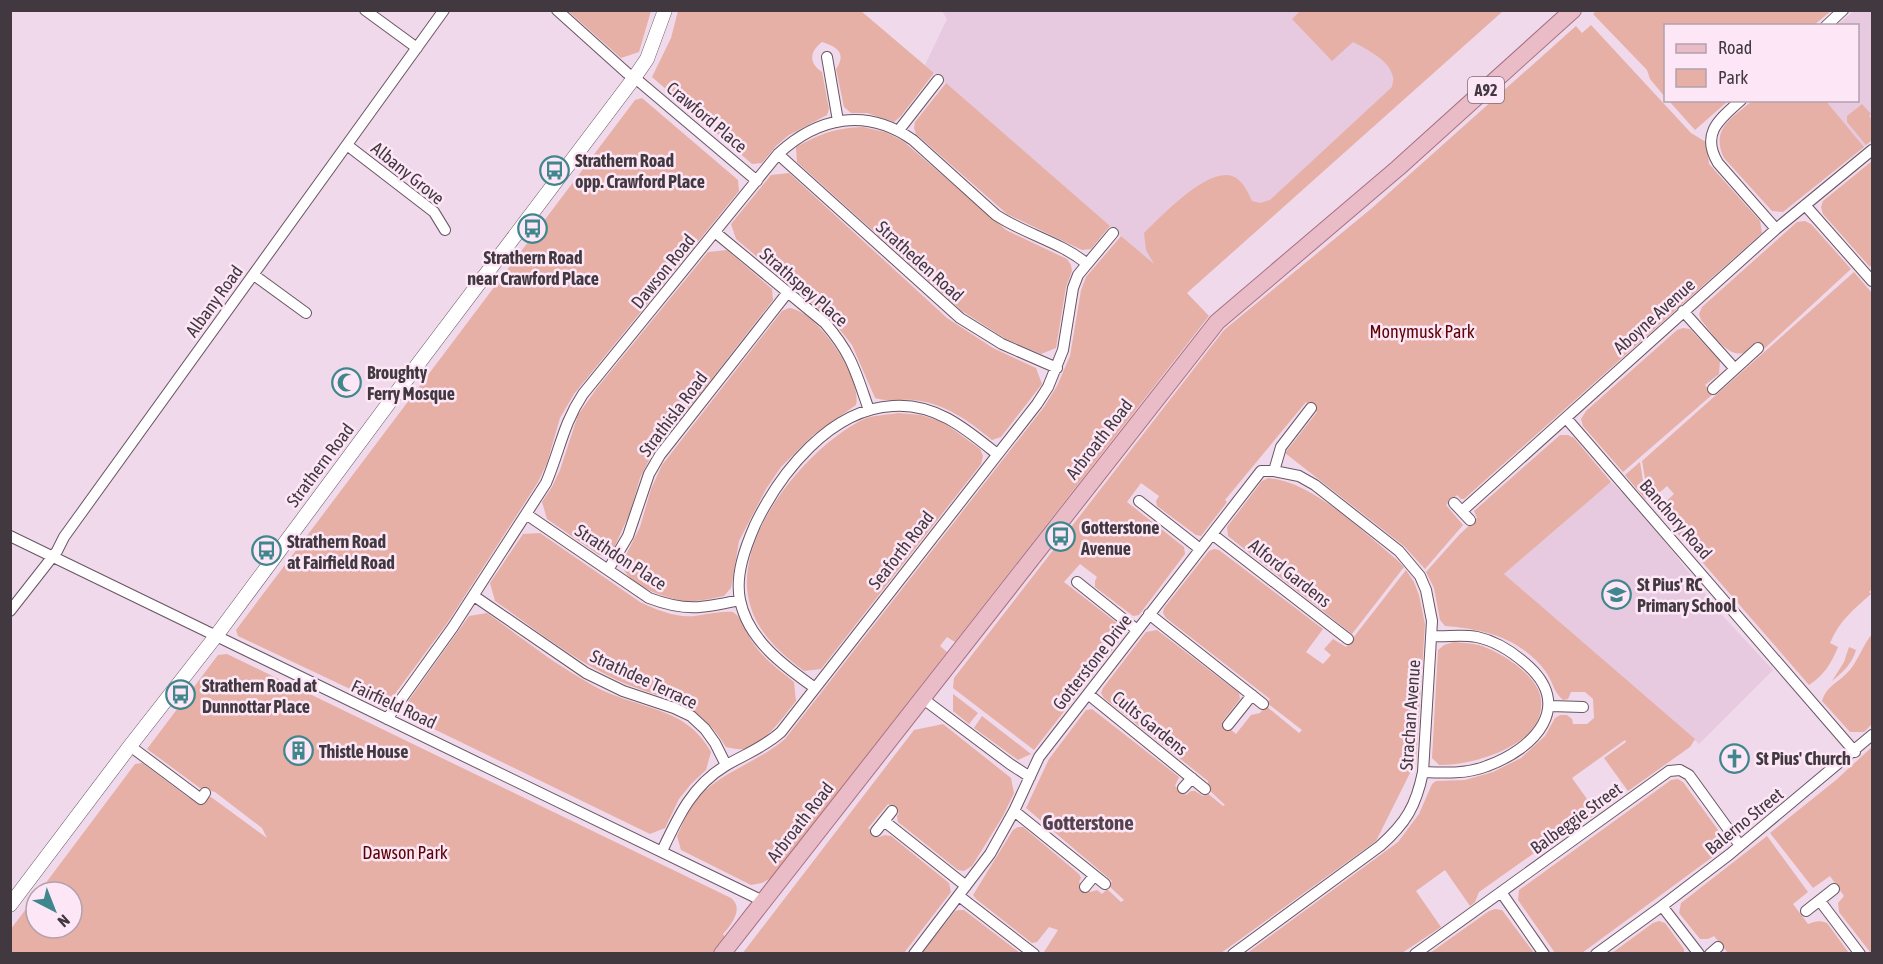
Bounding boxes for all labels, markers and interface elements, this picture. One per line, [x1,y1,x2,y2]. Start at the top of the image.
legend [1664,24,1859,102]
text: Road [1718,37,1752,58]
text: Park [1718,67,1748,88]
street label: Crawford Place [662,77,752,157]
road number: A92 [1468,77,1504,103]
street label: Albany Grove [367,137,449,209]
place label: Strathern Road opp. Crawford Place [575,150,705,192]
bus stop icon: Strathern Road opp. Crawford Place [538,154,570,186]
bus stop icon: Strathern Road near Crawford Place [517,212,549,244]
street label: Stratheden Road [872,216,968,306]
street label: Dawson Road [627,230,699,312]
street label: Strathspey Place [756,243,852,331]
place label: Strathern Road near Crawford Place [467,247,599,289]
street label: Albany Road [181,261,247,341]
street label: Aboyne Avenue [1609,274,1699,358]
park label: Monymusk Park [1369,321,1475,342]
place label: Broughty Ferry Mosque [367,362,455,404]
mosque icon: Broughty Ferry Mosque [330,366,362,398]
street label: Strathisla Road [634,368,712,460]
street label: Arbroath Road [1061,395,1137,483]
street label: Strathern Road [282,419,358,511]
street label: Banchory Road [1636,475,1716,563]
street label: Seaforth Road [864,507,938,593]
place label: Gotterstone Avenue [1080,517,1159,559]
street label: Strathdon Place [571,520,671,594]
bus stop icon: Gotterstone Avenue [1044,521,1076,553]
place label: Strathern Road at Fairfield Road [287,531,395,573]
street label: Alford Gardens [1245,534,1335,612]
bus stop icon: Strathern Road at Fairfield Road [250,535,282,567]
place label: St Pius' RC Primary School [1637,574,1737,616]
school or university icon: St Pius' RC Primary School [1600,578,1632,610]
street label: Gotterstone Drive [1048,610,1136,714]
street label: Strathdee Terrace [587,645,701,713]
street label: Strachan Avenue [1396,659,1424,771]
place label: Strathern Road at Dunnottar Place [202,675,318,717]
street label: Fairfield Road [348,675,440,733]
bus stop icon: Strathern Road at Dunnottar Place [165,679,197,711]
street label: Cults Gardens [1108,686,1192,760]
building icon: Thistle House [282,735,314,767]
place label: Thistle House [319,741,408,762]
church icon: St Pius' Church [1719,742,1751,774]
place label: St Pius' Church [1756,748,1851,769]
street label: Arbroath Road [762,778,838,866]
street label: Balbeggie Street [1526,778,1626,858]
street label: Balerno Street [1701,783,1787,859]
district label: Gotterstone [1042,810,1134,834]
park label: Dawson Park [362,842,448,863]
north arrow [24,880,84,940]
text: N [55,911,74,931]

